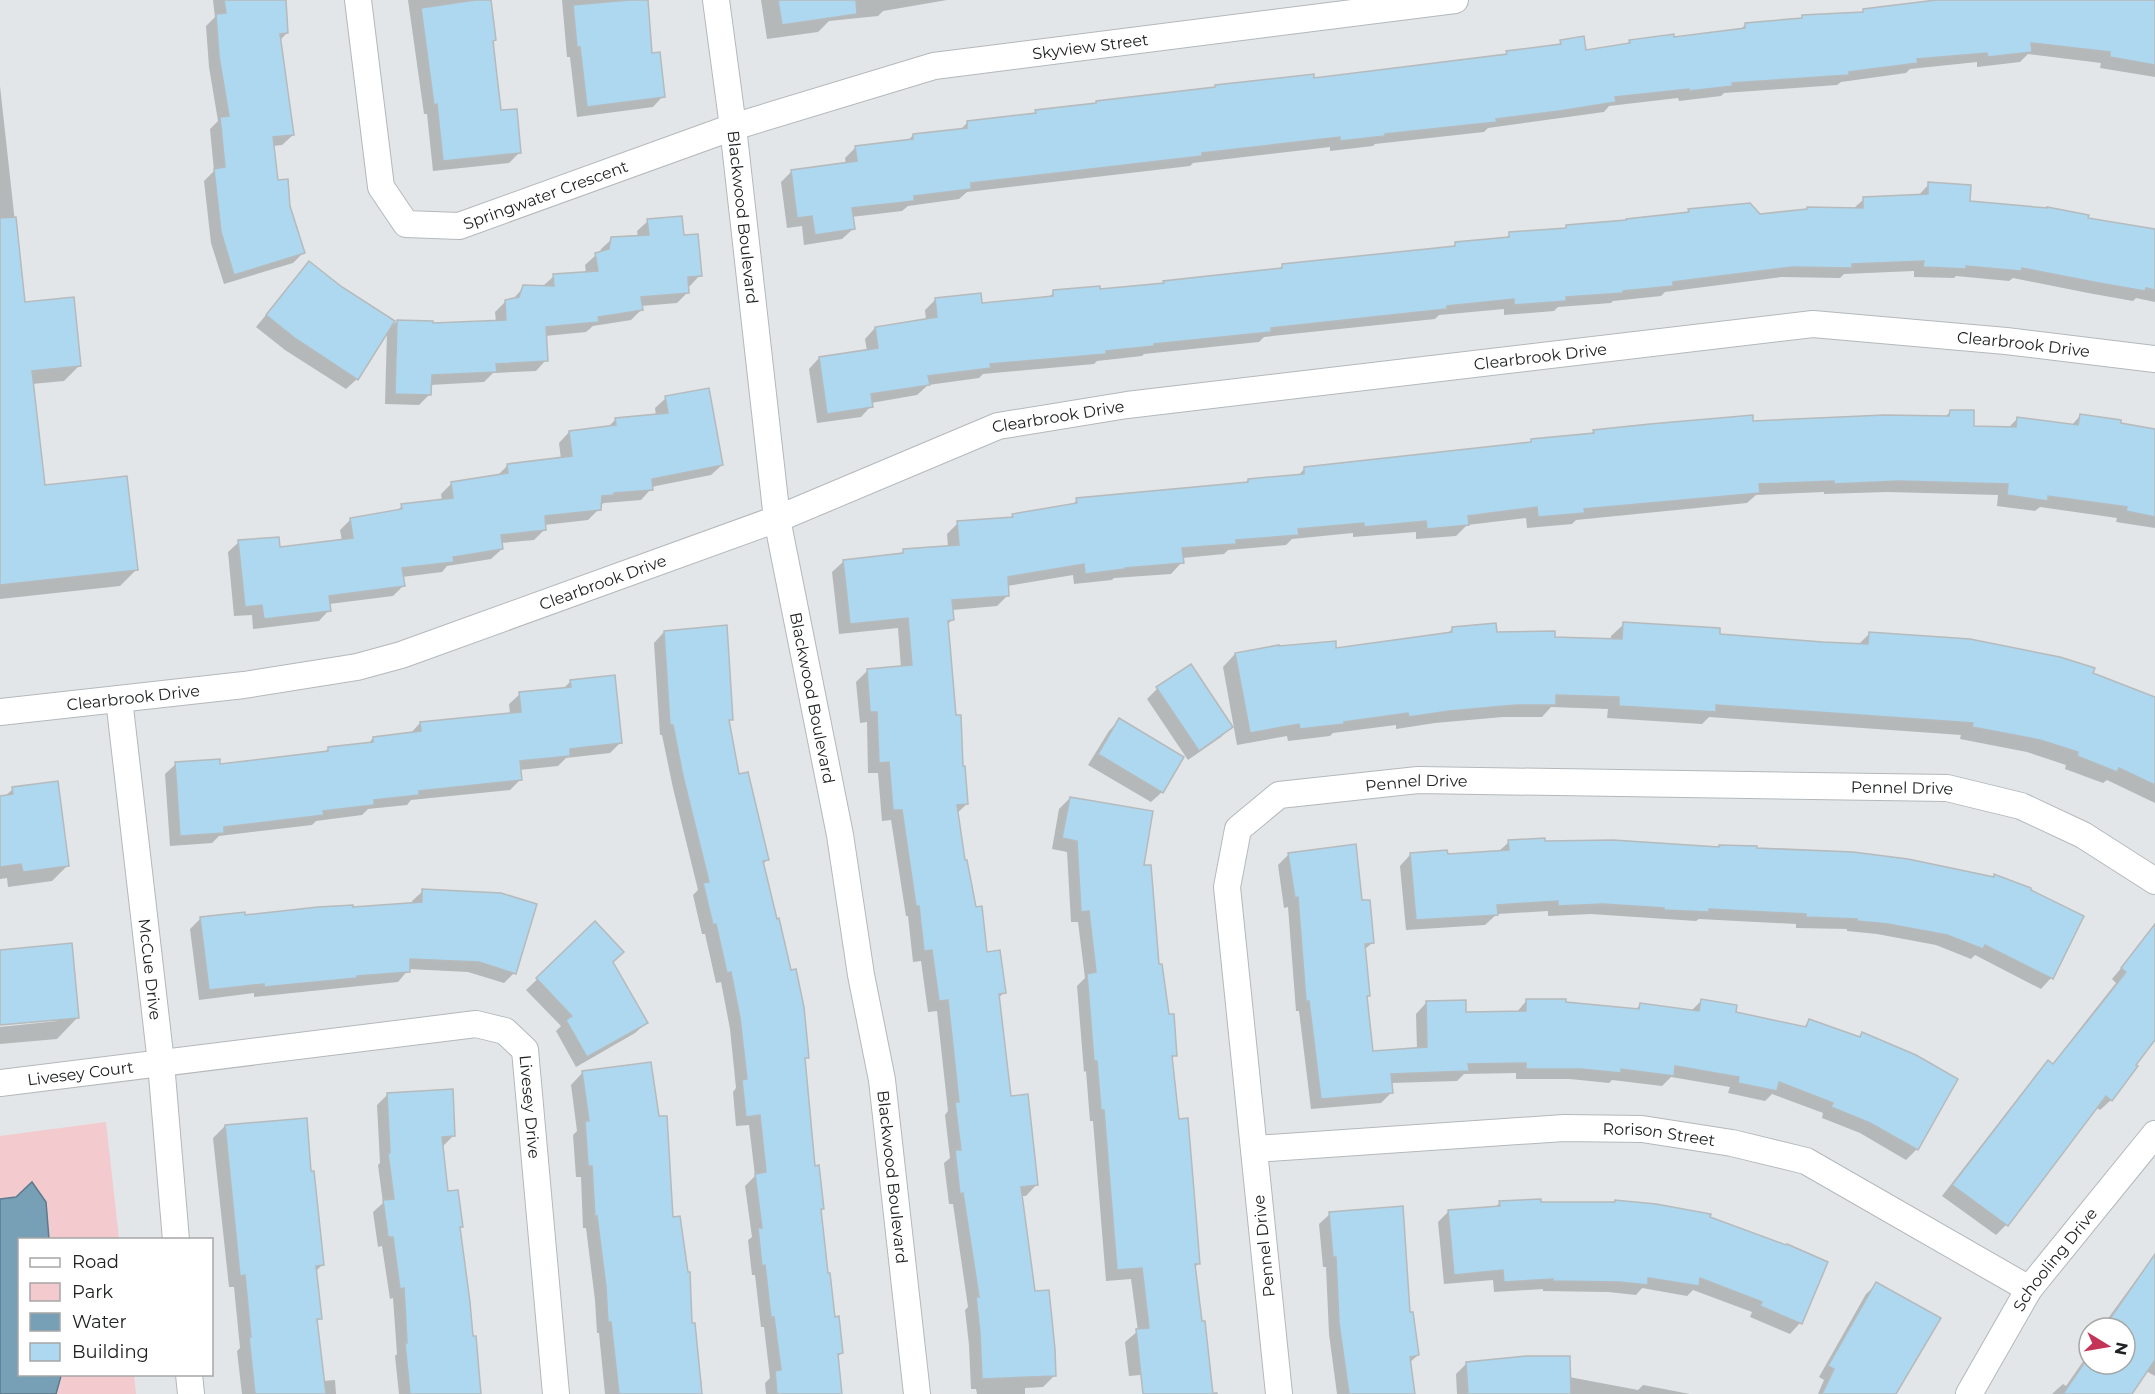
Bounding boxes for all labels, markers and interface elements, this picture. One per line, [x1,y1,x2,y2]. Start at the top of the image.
street label: Skyview Street [1031,29,1150,63]
street label: Blackwood Boulevard [724,130,762,305]
street label: Springwater Crescent [460,156,631,233]
street label: Clearbrook Drive [1956,327,2091,361]
street label: Clearbrook Drive [1473,339,1608,373]
street label: Clearbrook Drive [989,396,1126,437]
street label: Clearbrook Drive [537,550,669,614]
street label: Blackwood Boulevard [786,610,839,785]
street label: Clearbrook Drive [66,680,201,714]
street label: Pennel Drive [1364,770,1468,795]
street label: Pennel Drive [1851,777,1956,799]
street label: McCue Drive [135,917,165,1021]
street label: Livesey Drive [516,1054,544,1159]
street label: Livesey Court [26,1057,135,1089]
street label: Blackwood Boulevard [874,1089,912,1265]
street label: Rorison Street [1602,1119,1717,1150]
street label: Pennel Drive [1249,1194,1279,1298]
street label: Schooling Drive [2009,1204,2101,1315]
legend [18,1238,213,1376]
text: Road [72,1251,119,1273]
text: Park [72,1281,113,1303]
text: Water [72,1311,127,1333]
north arrow [2077,1316,2137,1376]
text: Building [72,1341,149,1363]
text: N [2111,1341,2132,1357]

